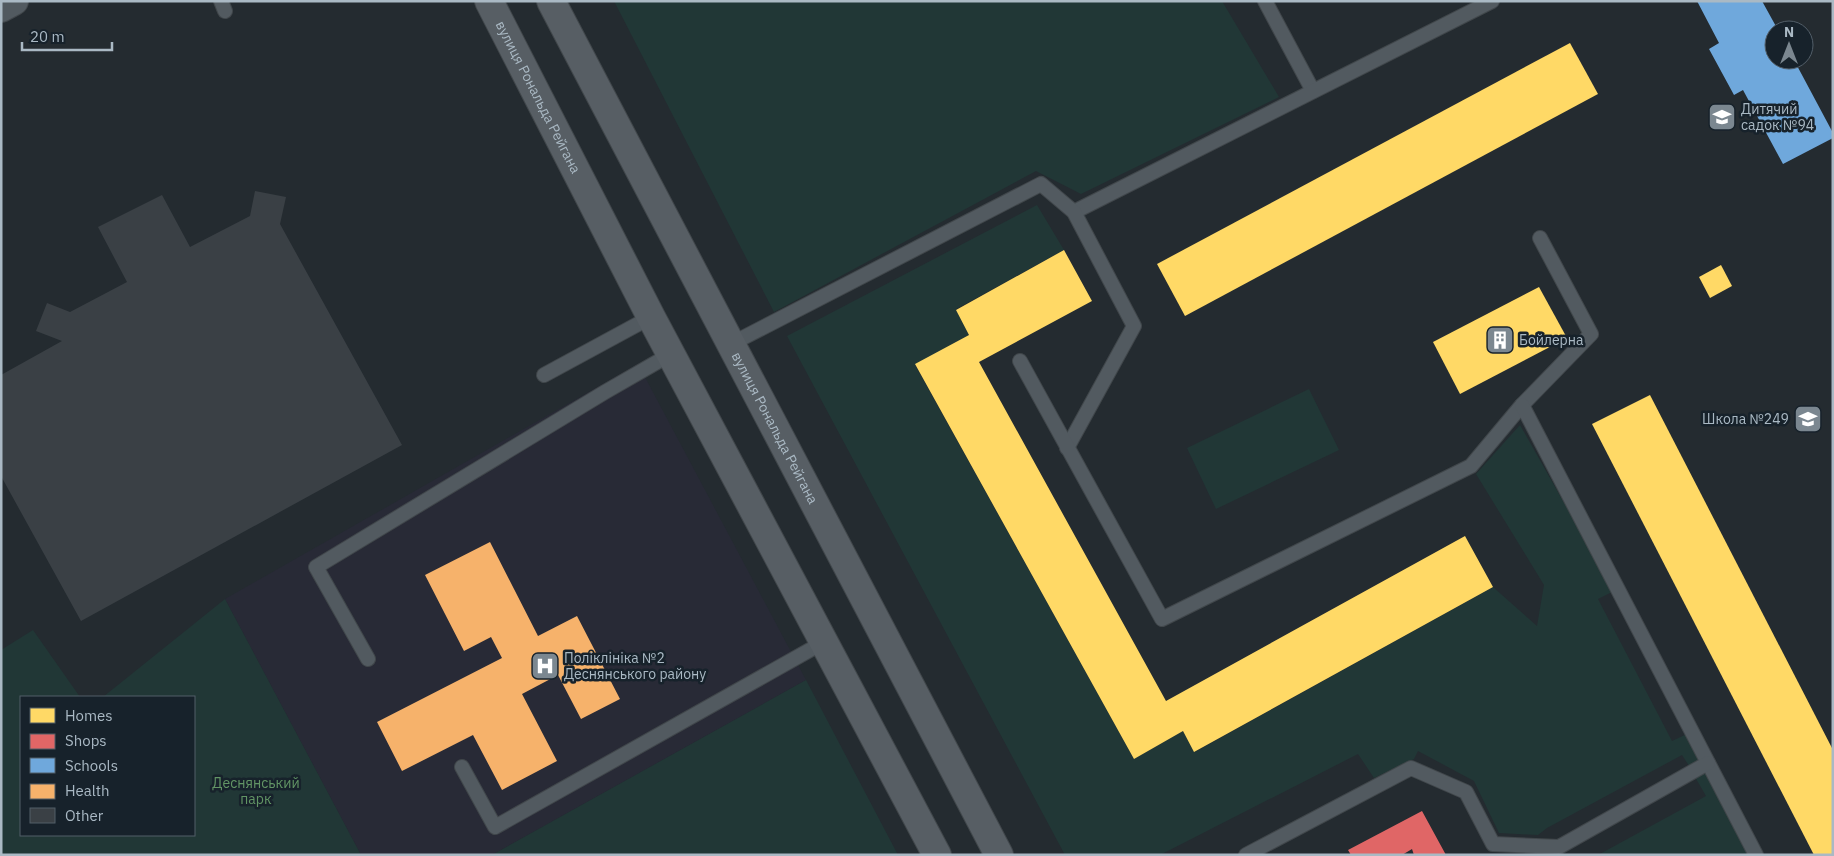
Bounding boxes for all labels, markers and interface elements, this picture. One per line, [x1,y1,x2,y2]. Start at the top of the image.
street label: вулиця Рональда Рейгана [492,18,585,177]
scale bar [22,20,112,52]
north arrow [1764,20,1814,70]
text: N [1784,23,1794,41]
text: 20 m [30,27,65,46]
place label: Дитячий садок №94 [1741,100,1814,134]
school or university icon: Дитячий садок №94 [1707,102,1737,132]
building icon: Бойлерна [1485,325,1515,355]
place label: Бойлерна [1519,331,1584,349]
street label: вулиця Рональда Рейгана [728,349,822,507]
school or university icon: Школа №249 [1793,404,1823,434]
place label: Школа №249 [1702,410,1789,428]
place label: Поліклініка №2 Деснянського району [564,649,706,683]
hospital icon: Поліклініка №2 Деснянського району [530,651,560,681]
legend [20,696,195,836]
text: Homes [65,706,113,725]
text: Shops [65,731,107,750]
text: Schools [65,756,118,775]
park label: Деснянський парк [212,774,300,808]
text: Health [65,781,110,800]
text: Other [65,806,104,825]

